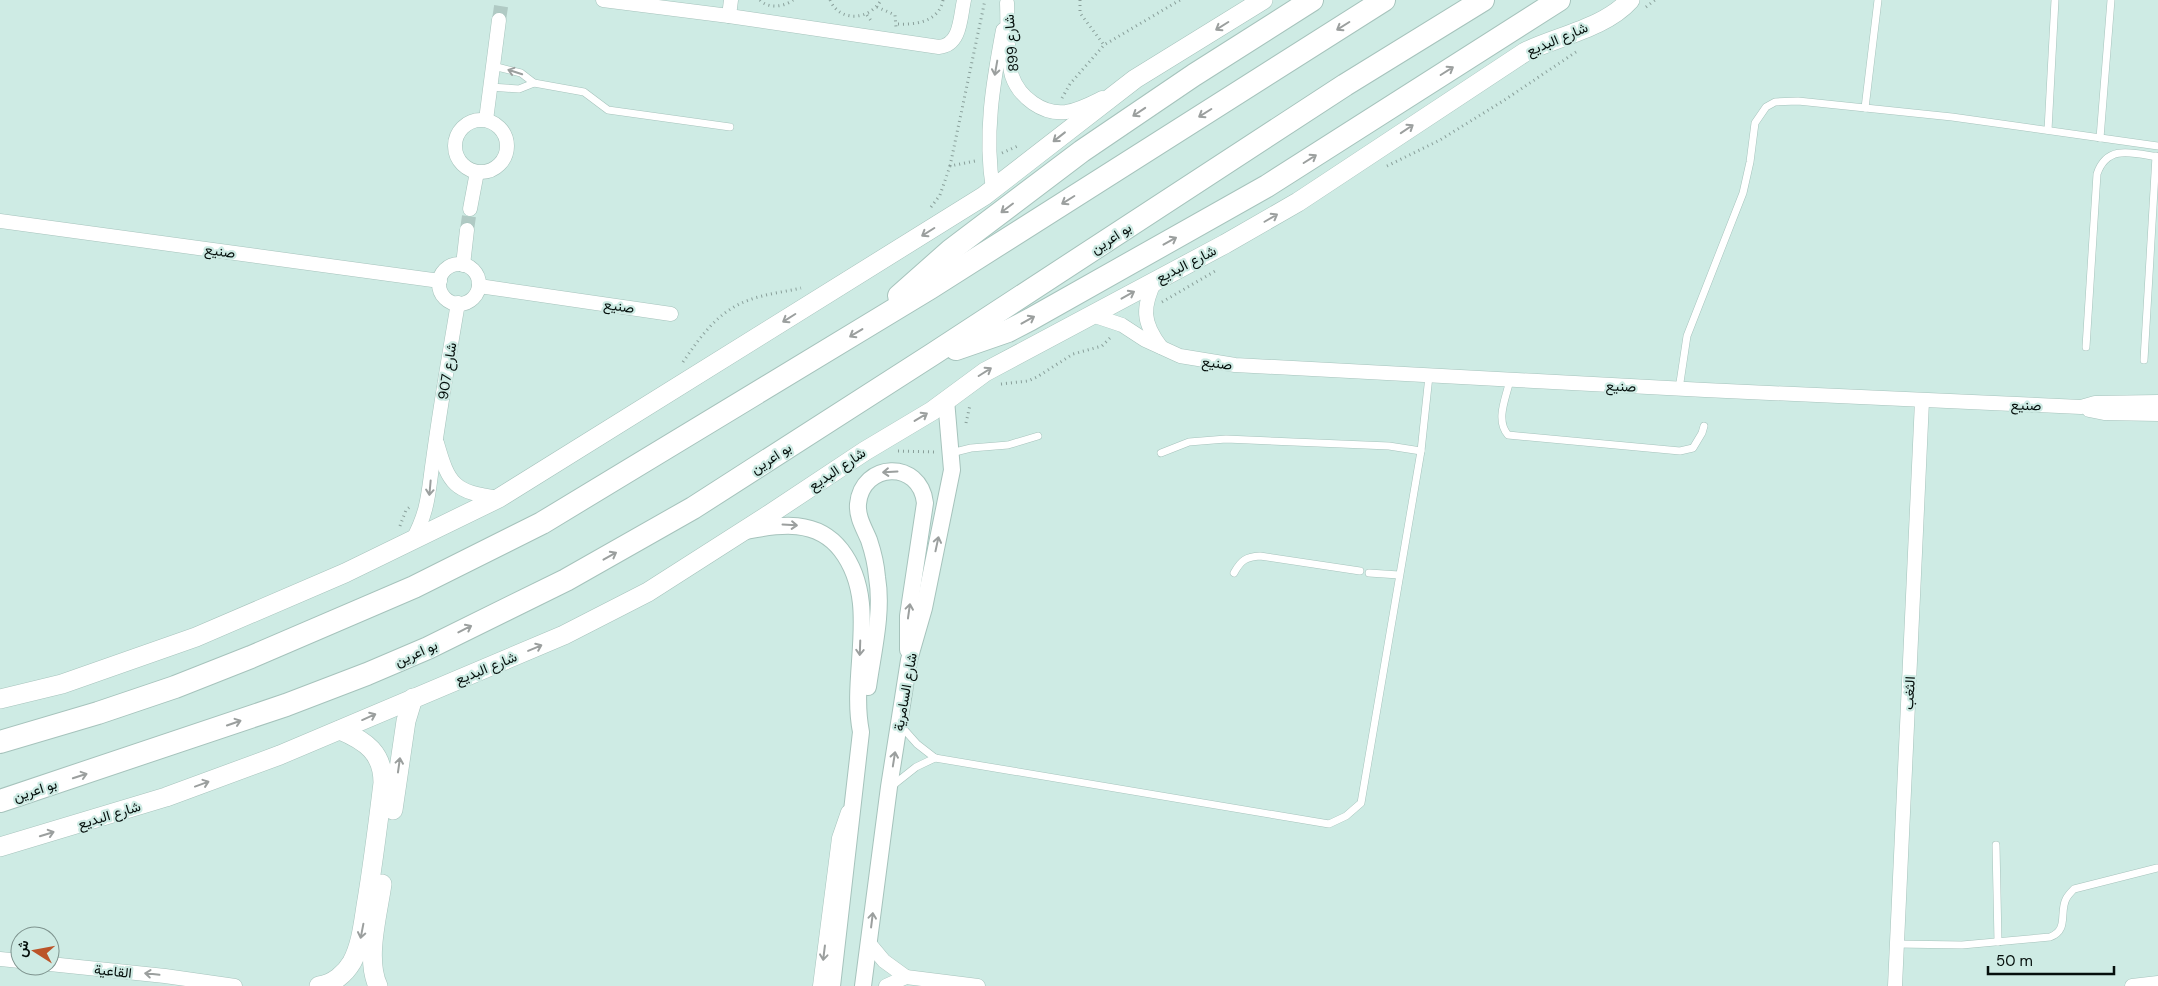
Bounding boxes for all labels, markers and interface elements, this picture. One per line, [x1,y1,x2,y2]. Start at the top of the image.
street label: شارع 899 [1000,13,1024,72]
street label: شارع البديع [1524,18,1591,62]
one-way arrow [1215,21,1229,31]
one-way arrow [1336,21,1350,31]
one-way arrow [990,59,1000,75]
one-way arrow [507,66,523,76]
one-way arrow [1440,66,1454,77]
one-way arrow [1132,107,1146,117]
one-way arrow [1199,108,1213,118]
one-way arrow [1400,124,1414,134]
one-way arrow [1053,132,1066,143]
one-way arrow [1302,153,1316,163]
one-way arrow [1061,195,1075,205]
one-way arrow [1001,202,1014,213]
one-way arrow [1264,212,1278,222]
street label: بو اعرين [1087,218,1135,258]
one-way arrow [921,227,935,237]
one-way arrow [1162,235,1176,245]
street label: صنيع [203,240,237,264]
street label: شارع البديع [1153,241,1220,289]
one-way arrow [1121,289,1135,299]
street label: صنيع [602,295,636,319]
one-way arrow [783,313,797,323]
one-way arrow [1021,315,1035,325]
one-way arrow [850,328,864,338]
street label: شارع 907 [434,341,462,401]
street label: صنيع [1200,352,1234,376]
one-way arrow [978,367,992,377]
street label: صنيع [1605,376,1637,398]
street label: صنيع [2010,395,2042,417]
one-way arrow [913,412,927,422]
street label: بو اعرين [747,438,795,478]
street label: شارع البديع [805,443,870,496]
one-way arrow [883,468,899,477]
one-way arrow [425,479,435,495]
one-way arrow [781,521,797,530]
one-way arrow [933,537,942,553]
one-way arrow [602,550,616,560]
one-way arrow [904,603,914,619]
one-way arrow [457,624,472,633]
street label: بو اعرين [392,636,440,670]
one-way arrow [855,640,865,656]
one-way arrow [527,642,542,652]
street label: شارع البديع [453,647,520,690]
street label: شارع السامرية [889,651,923,733]
street label: الثغب [1899,676,1919,710]
one-way arrow [361,712,376,722]
one-way arrow [225,718,241,728]
one-way arrow [889,752,899,768]
one-way arrow [394,758,404,774]
one-way arrow [71,771,87,780]
street label: بو اعرين [11,774,59,806]
one-way arrow [193,779,209,788]
street label: شارع البديع [75,797,143,835]
one-way arrow [39,828,55,838]
one-way arrow [867,913,877,929]
one-way arrow [356,922,366,938]
north arrow [10,926,60,976]
text: ش [12,938,33,958]
one-way arrow [819,944,829,960]
scale bar [1988,944,2114,976]
text: 50 m [1996,951,2033,971]
street label: القاعية [93,960,133,982]
one-way arrow [144,970,160,979]

